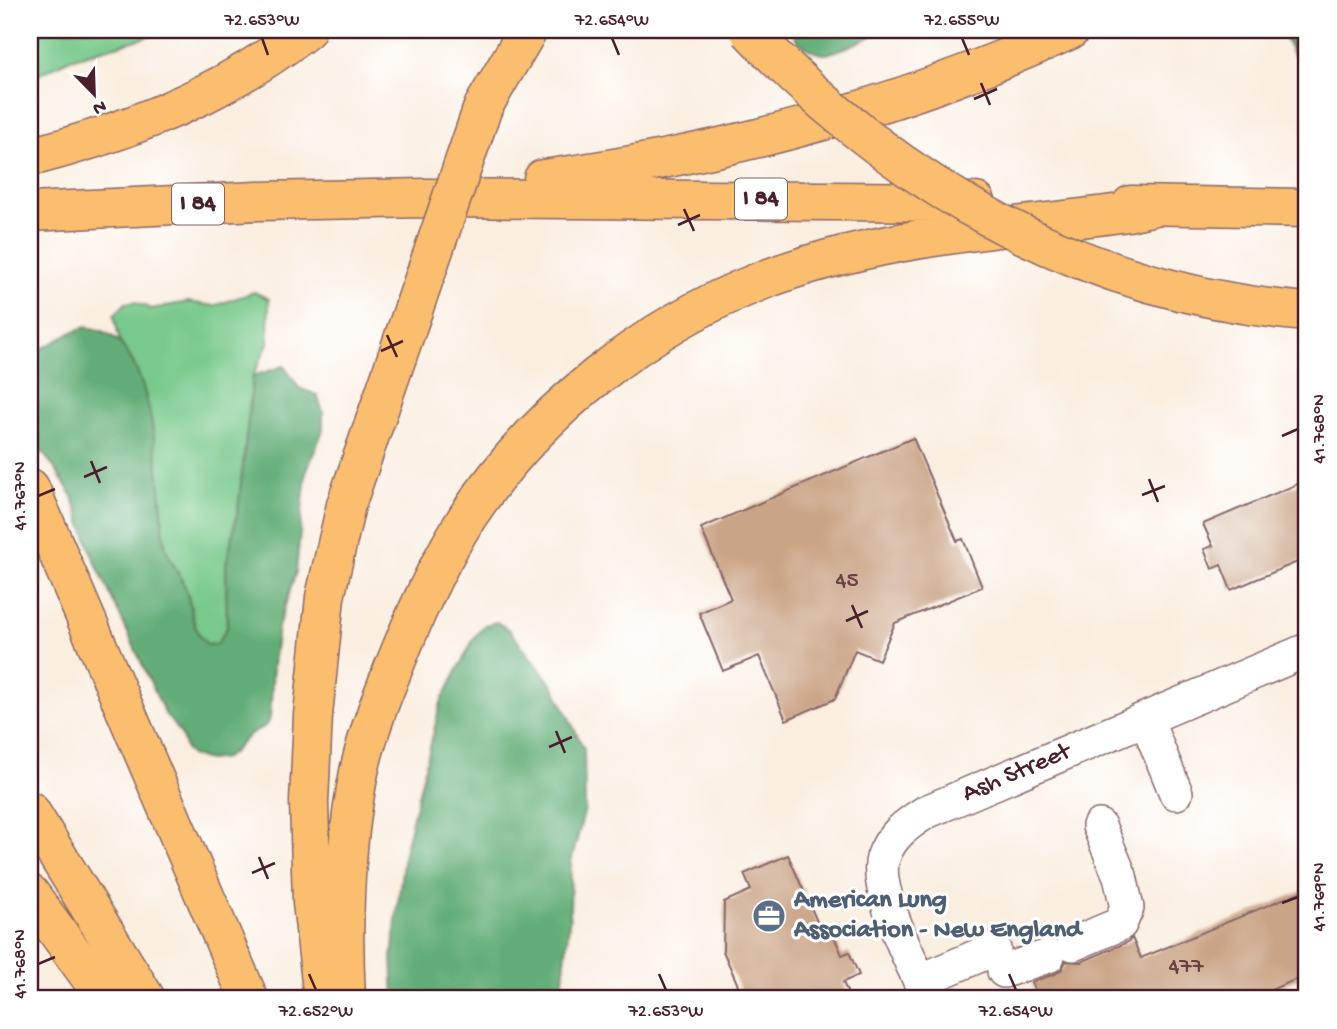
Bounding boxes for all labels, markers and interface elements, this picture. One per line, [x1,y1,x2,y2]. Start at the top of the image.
text: 72.653°W [223,11,300,32]
text: 72.654°W [574,11,649,32]
text: 72.655°W [923,11,1000,32]
north arrow [60,60,130,130]
text: N [89,93,109,119]
road number: I 84 [735,178,787,219]
road number: I 84 [172,184,224,224]
text: 41.768°N [1310,394,1331,464]
text: 41.767°N [11,461,32,531]
house number: 45 [836,568,858,595]
street label: Ash Street [958,736,1078,810]
text: 41.769°N [1310,863,1331,931]
place label: American Lung Association - New England [793,886,1084,947]
office icon: American Lung Association - New England [750,897,788,935]
text: 41.768°N [11,929,32,999]
house number: 477 [1169,954,1204,981]
text: 72.652°W [278,1002,353,1023]
text: 72.653°W [627,1002,704,1023]
text: 72.654°W [978,1002,1053,1023]

